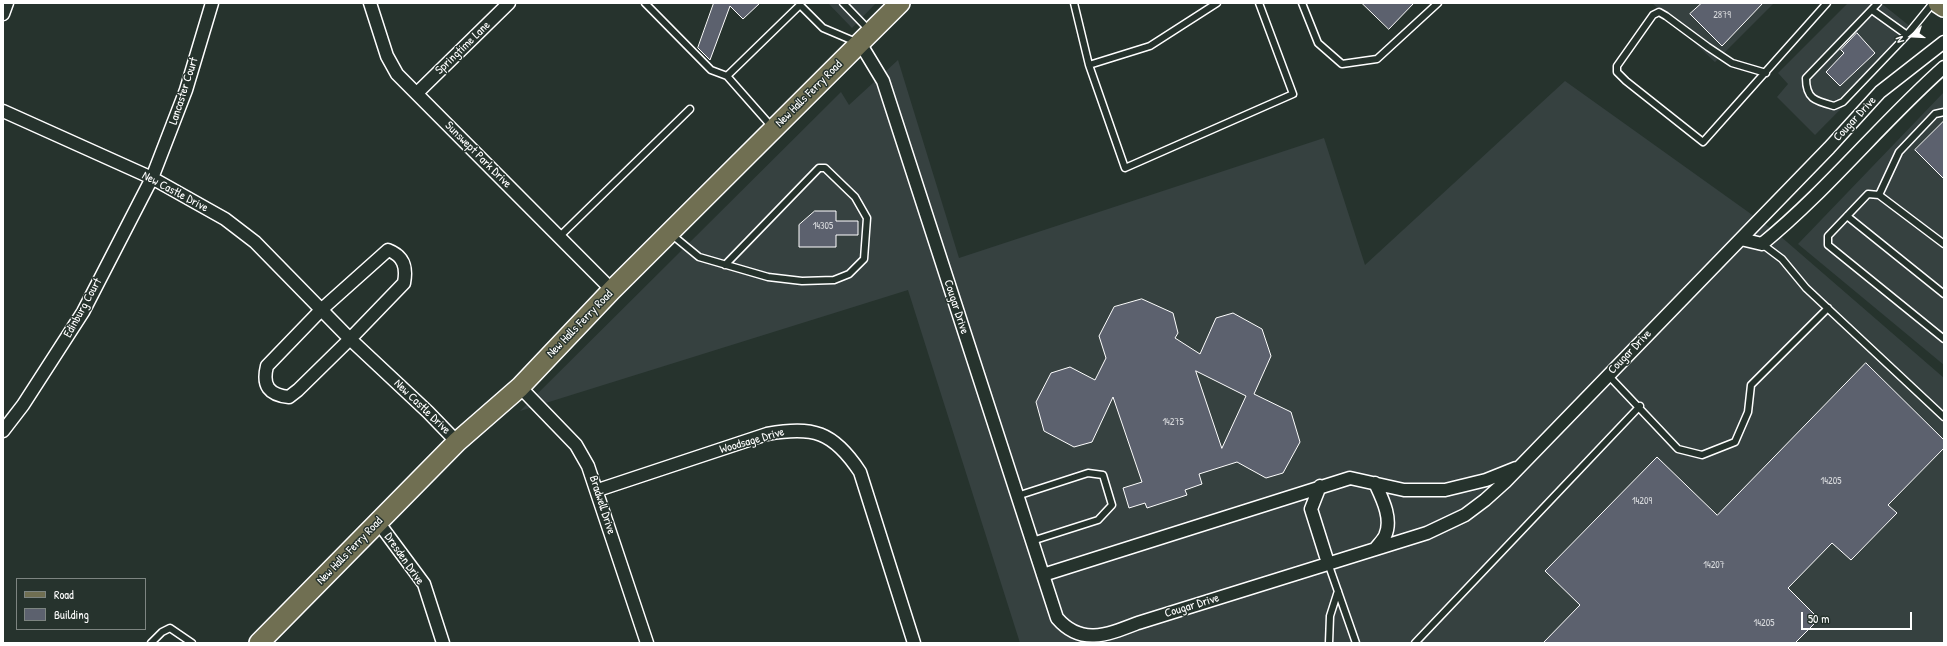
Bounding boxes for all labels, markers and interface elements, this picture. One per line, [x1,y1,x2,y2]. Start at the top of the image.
house number: 2879 [1713,9,1731,21]
north arrow [1891,16,1931,56]
street label: Springtime Lane [433,18,493,78]
text: N [1892,35,1907,45]
street label: Lancaster Court [166,56,202,126]
street label: New Halls Ferry Road [773,58,845,130]
street label: Cougar Drive [1831,94,1879,144]
street label: Sunswept Park Drive [442,119,514,191]
street label: New Castle Drive [139,169,211,215]
house number: 14305 [813,220,833,232]
street label: Edinburg Court [61,276,105,340]
street label: Cougar Drive [940,278,972,336]
street label: New Halls Ferry Road [544,287,616,361]
street label: Cougar Drive [1605,327,1655,377]
street label: New Castle Drive [391,377,453,437]
house number: 14275 [1162,416,1184,428]
street label: Woodsage Drive [718,425,786,457]
street label: Bradwell Drive [586,474,618,536]
house number: 14205 [1821,475,1841,487]
house number: 14209 [1632,495,1652,507]
street label: New Halls Ferry Road [314,514,386,588]
street label: Dresden Drive [381,530,427,588]
house number: 14207 [1703,559,1725,571]
legend [16,578,146,630]
text: Road [54,586,74,603]
street label: Cougar Drive [1163,591,1221,621]
scale bar [1803,604,1914,630]
text: Building [54,606,89,623]
text: 50 m [1808,610,1829,627]
house number: 14205 [1754,617,1774,629]

